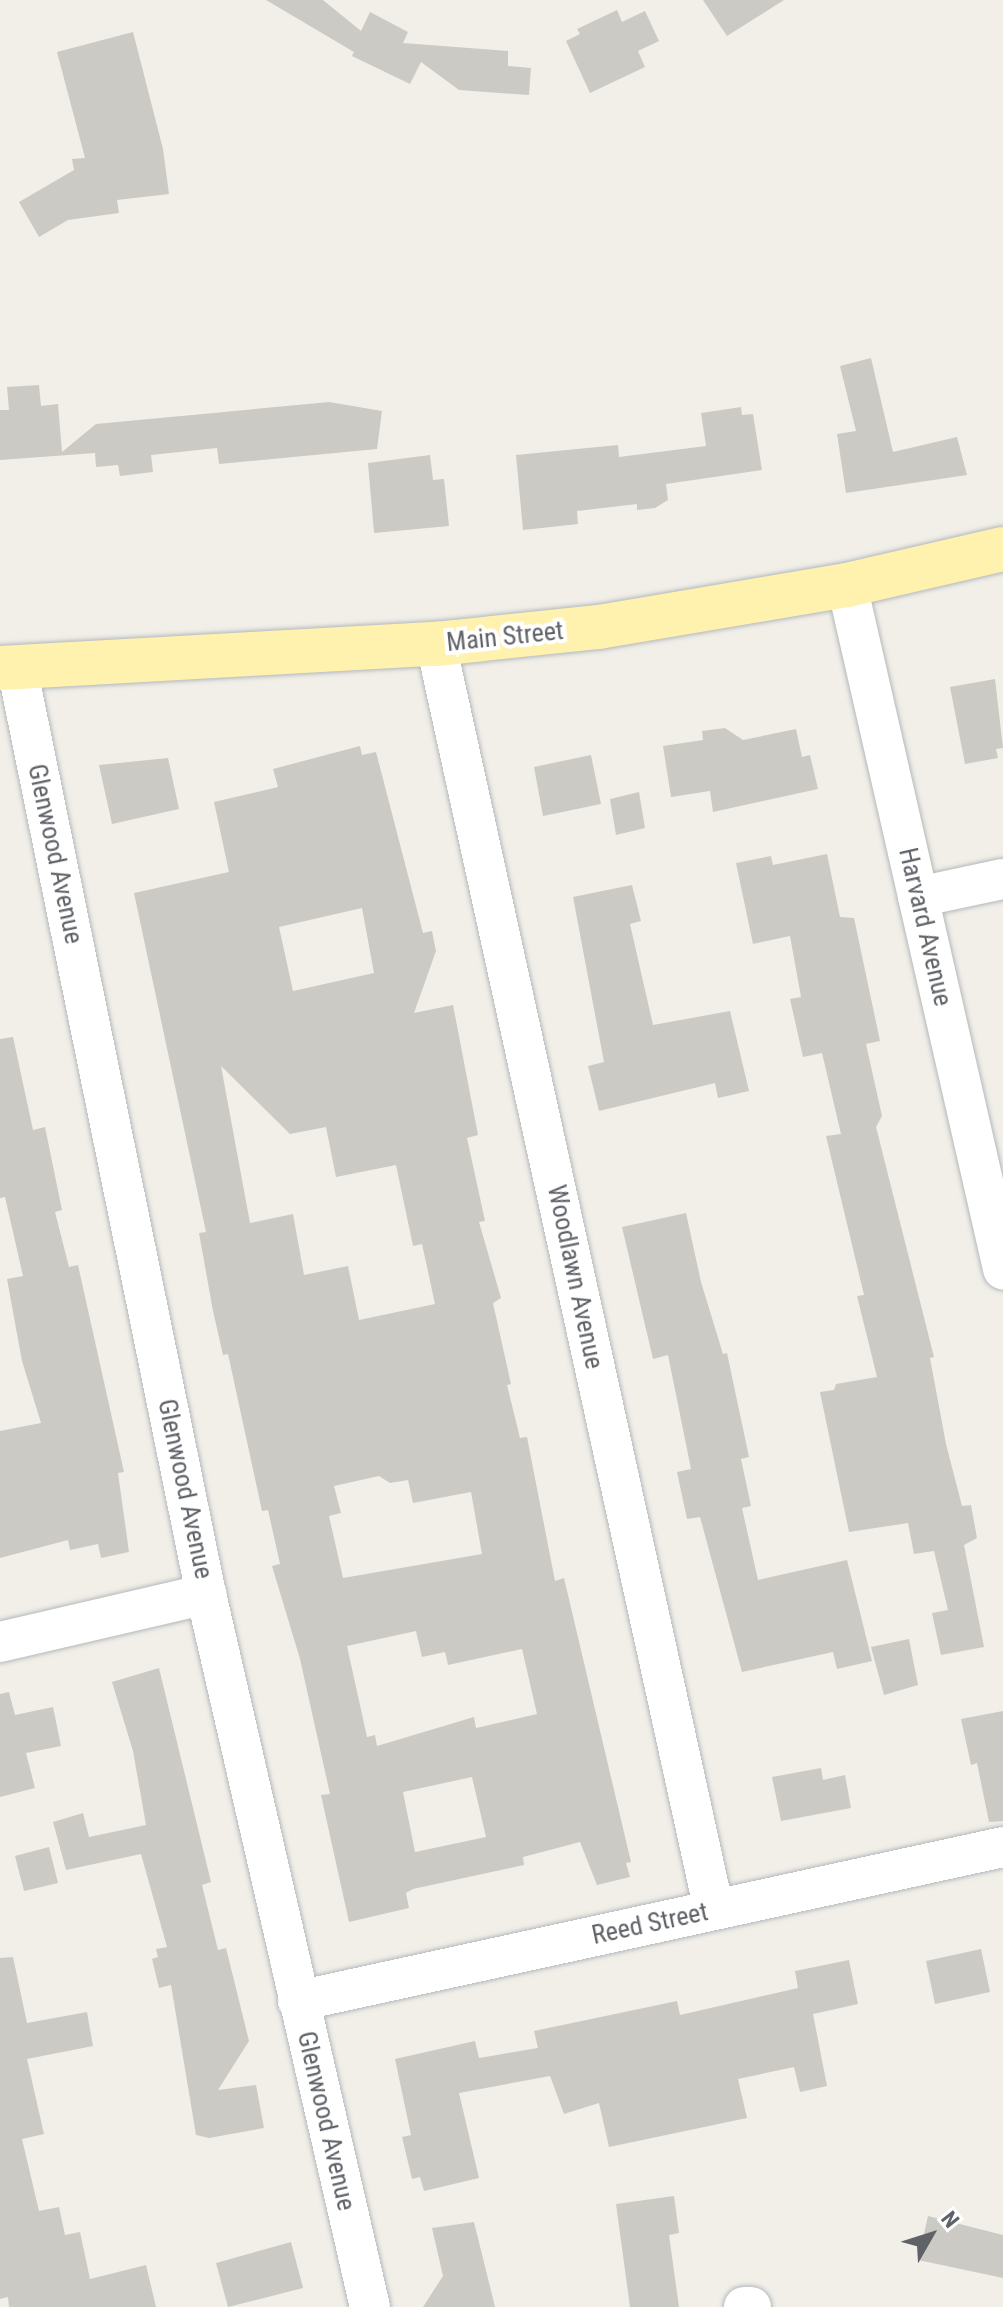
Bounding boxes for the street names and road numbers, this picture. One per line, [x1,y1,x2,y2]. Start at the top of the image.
street label: Main Street [445,615,565,659]
street label: Glenwood Avenue [21,761,89,947]
street label: Harvard Avenue [892,845,958,1009]
street label: Woodlawn Avenue [540,1182,610,1372]
street label: Glenwood Avenue [151,1396,219,1582]
street label: Reed Street [589,1896,711,1952]
street label: Glenwood Avenue [290,2028,362,2214]

